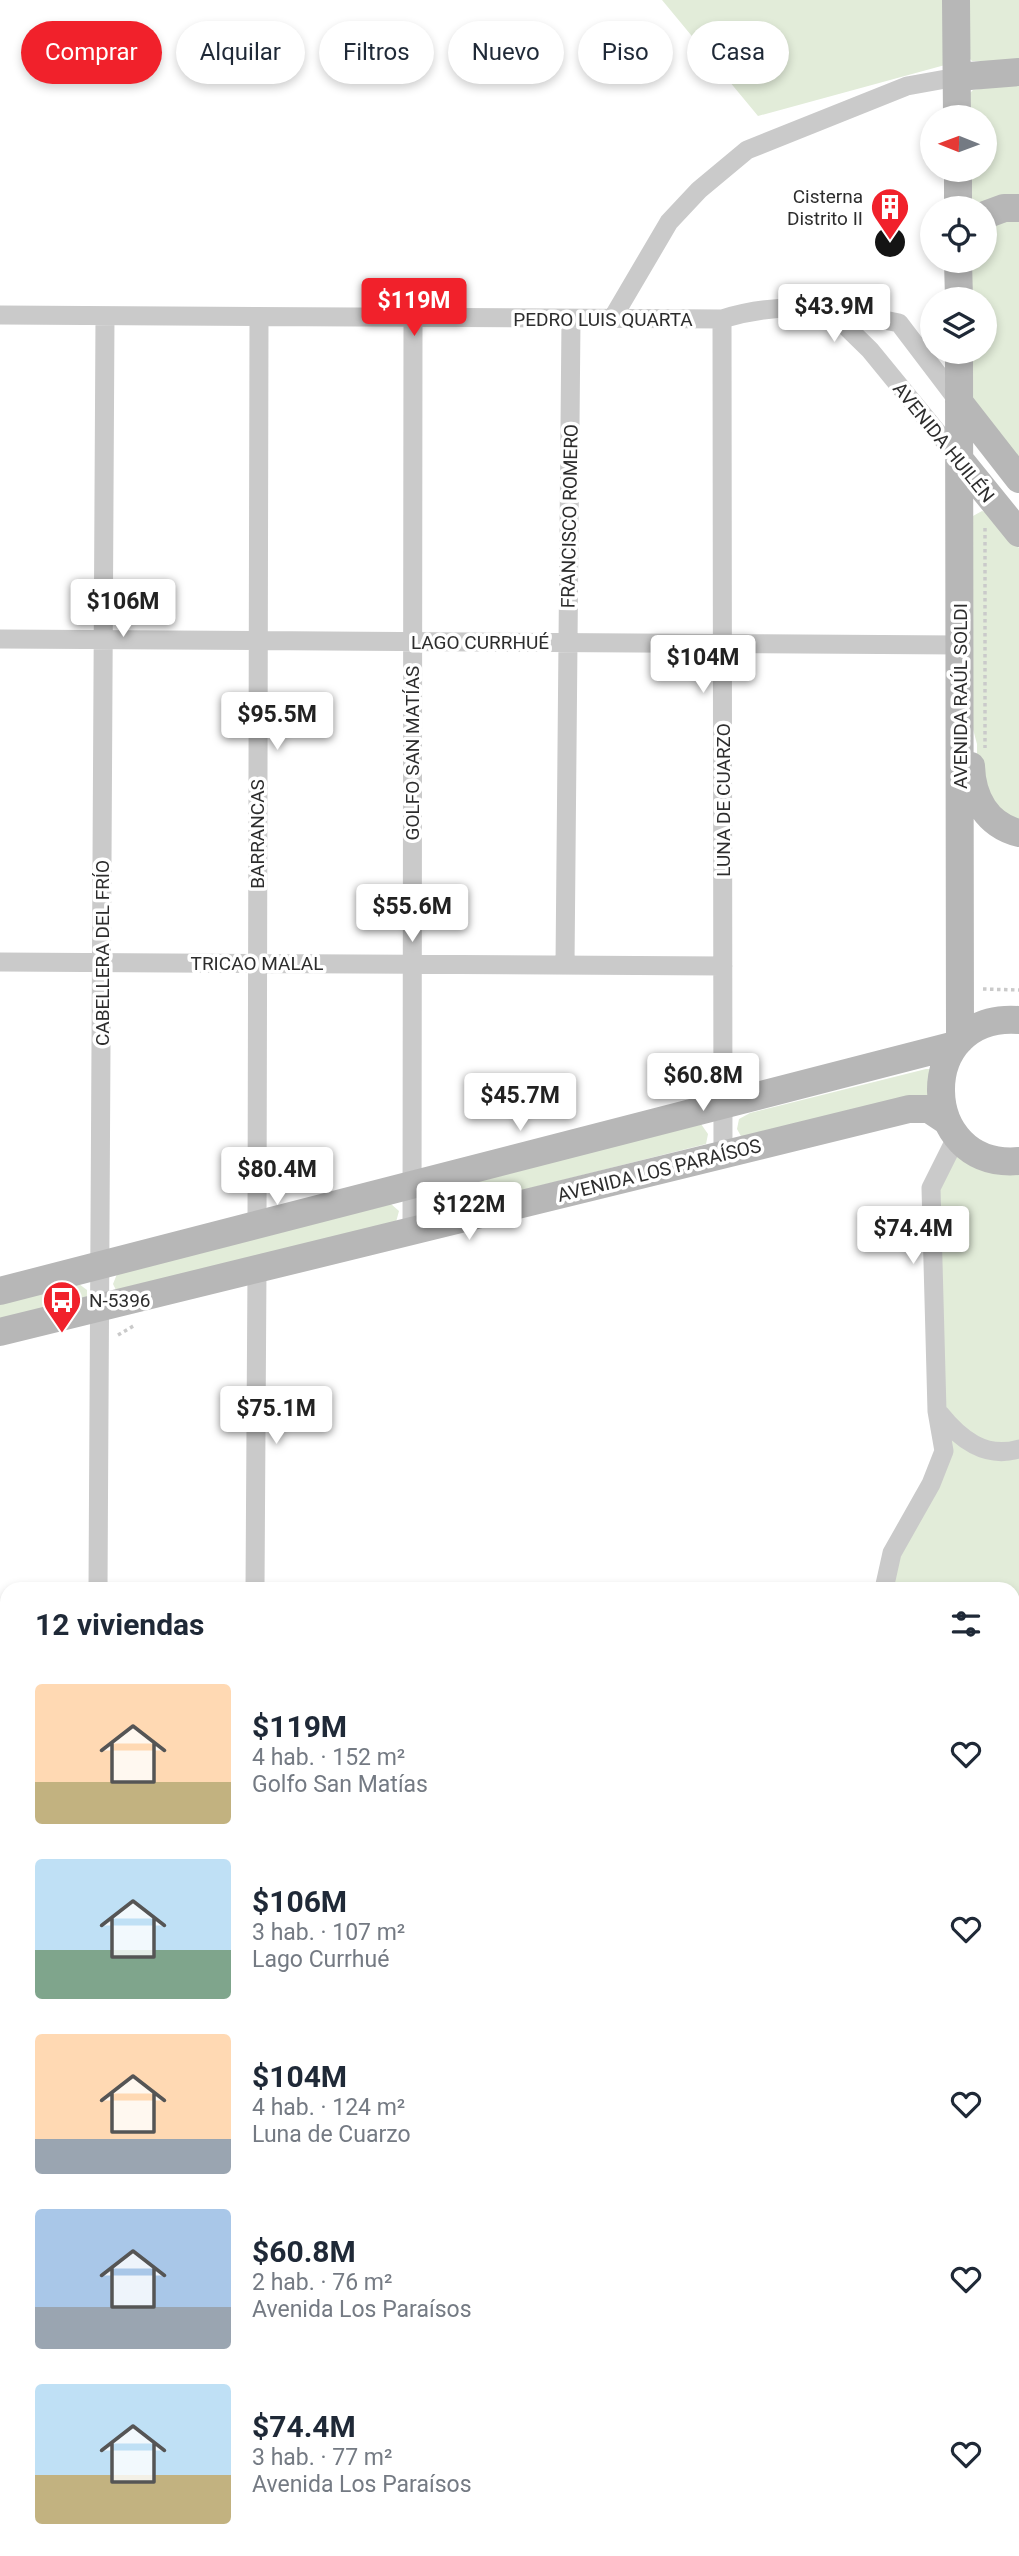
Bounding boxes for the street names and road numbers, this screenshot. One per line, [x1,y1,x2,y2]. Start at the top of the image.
street label: PEDRO LUIS QUARTA [513,308,693,331]
street label: AVENIDA HUILÉN [888,377,999,507]
street label: FRANCISCO ROMERO [556,424,583,608]
street label: AVENIDA RAÚL SOLDI [949,603,972,789]
street label: LAGO CURRHUÉ [411,631,549,654]
street label: GOLFO SAN MATÍAS [401,666,424,840]
street label: LUNA DE CUARZO [712,723,735,877]
street label: BARRANCAS [246,779,269,889]
street label: CABELLERA DEL FRÍO [91,860,114,1046]
street label: TRICAO MALAL [191,952,323,975]
street label: AVENIDA LOS PARAÍSOS [555,1134,763,1207]

